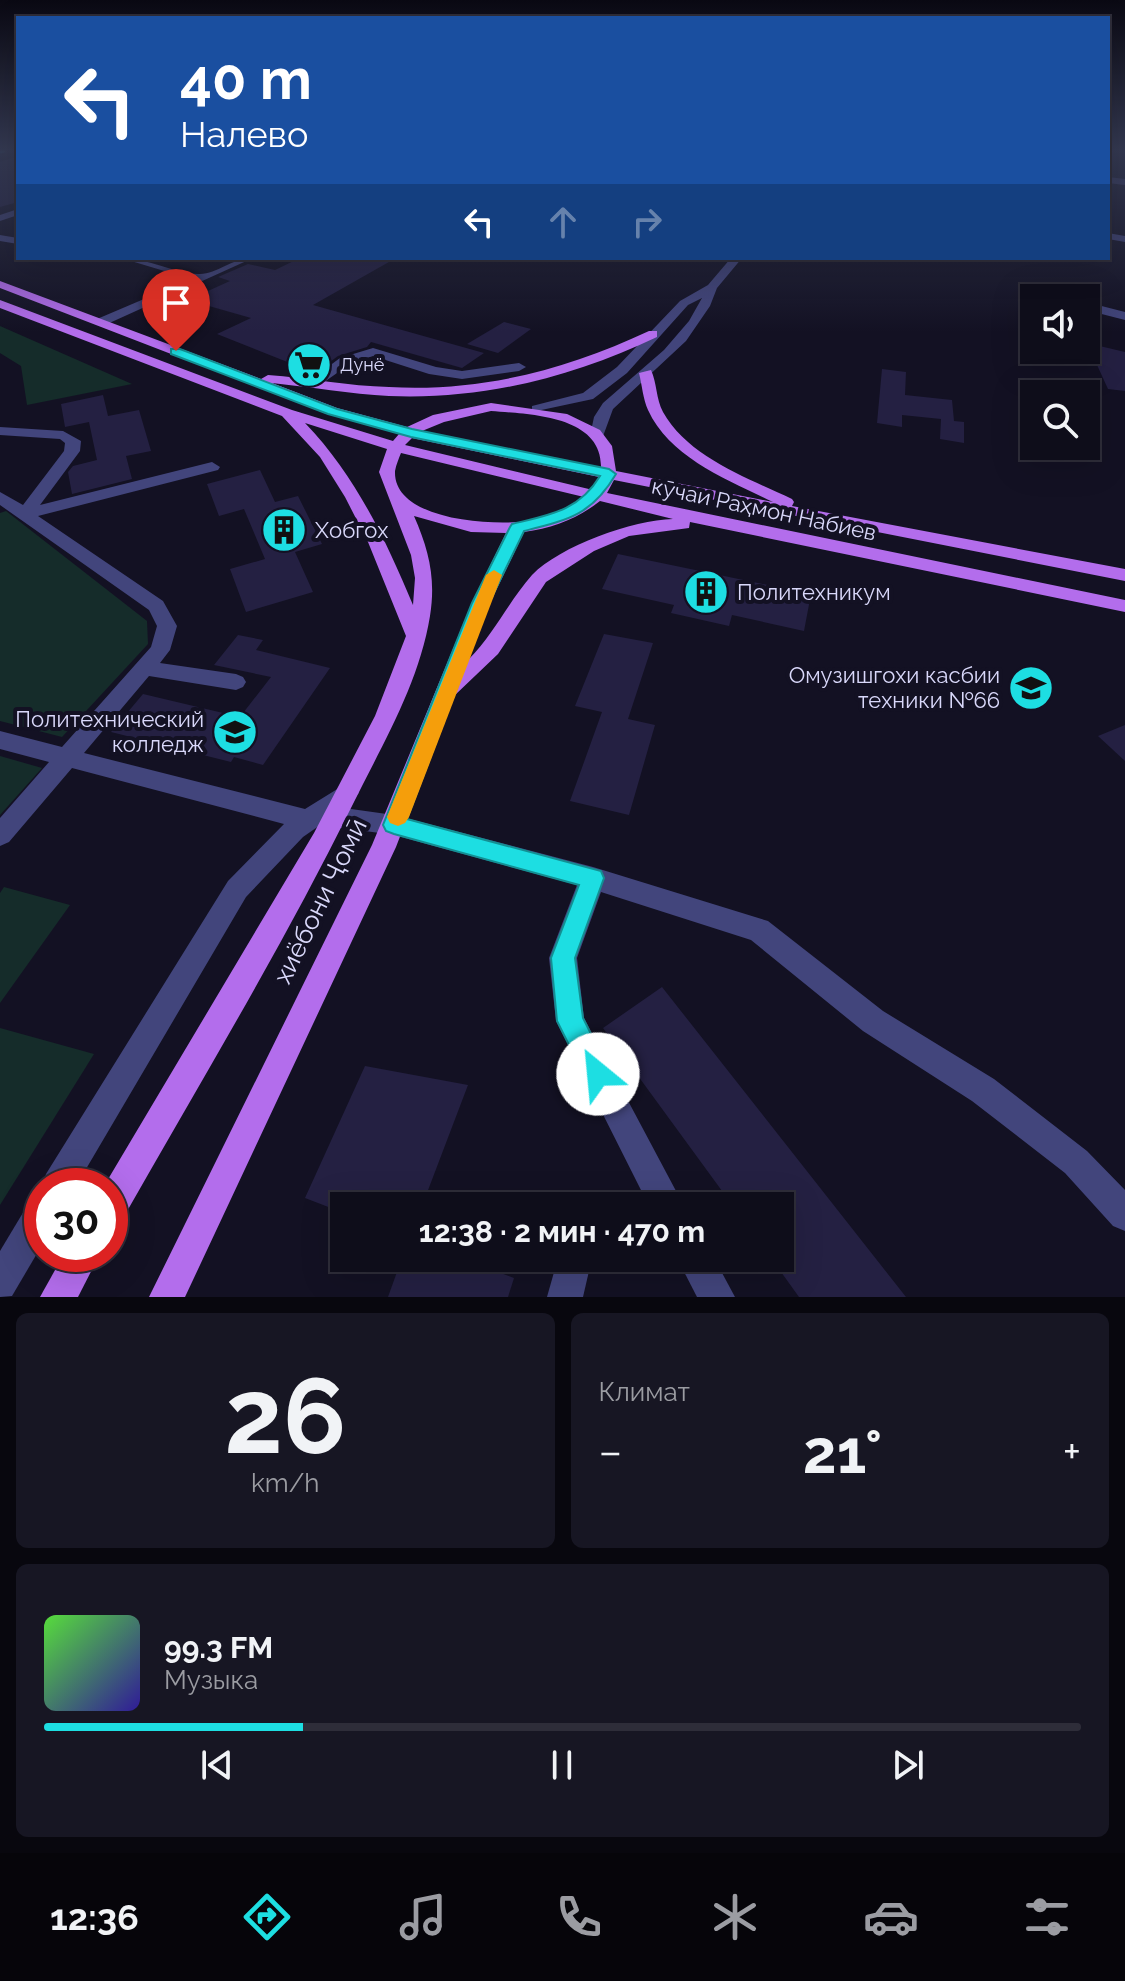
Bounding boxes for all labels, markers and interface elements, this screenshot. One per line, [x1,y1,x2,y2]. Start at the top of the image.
text: 40 m [180,46,312,112]
icon: left [48,48,152,152]
text: Налево [180,113,308,155]
icon: left [457,200,501,244]
icon: ahead [541,200,585,244]
icon: right [625,200,669,244]
pin [142,269,210,351]
icon: arrive [154,281,198,325]
map controls [1020,284,1100,460]
button: sound [1020,284,1100,364]
supermarket icon: Дунё [285,341,333,389]
place label: Дунё [340,354,385,375]
button: search [1020,380,1100,460]
street label: кӯчаи Раҳмон Набиев [649,473,879,545]
building icon: Хобгох [260,506,308,554]
place label: Хобгох [315,517,388,543]
building icon: Политехникум [682,568,730,616]
place label: Политехникум [737,579,891,605]
place label: Омузишгохи касбии техники №66 [789,662,1000,713]
school or university icon: Омузишгохи касбии техники №66 [1007,664,1055,712]
place label: Политехнический колледж [15,706,204,757]
school or university icon: Политехнический колледж [211,708,259,756]
street label: хиёбони Ҷомӣ [267,814,373,988]
position arrow [556,1032,640,1116]
speed limit sign: 30 [24,1168,128,1272]
text: 12:38 · 2 мин · 470 m [419,1214,705,1249]
text: 26 [224,1355,346,1477]
text: Климат [599,1377,690,1407]
text: 21° [803,1417,882,1487]
text: − [599,1426,622,1477]
text: + [1063,1426,1081,1477]
text: km/h [251,1468,320,1498]
text: 99.3 FM [164,1630,273,1665]
text: Музыка [164,1665,258,1695]
icon: previous [195,1743,239,1787]
icon: pause [540,1743,584,1787]
icon: next [886,1743,930,1787]
icon: directions [239,1889,295,1945]
icon: music [395,1889,451,1945]
icon: phone [551,1889,607,1945]
icon: climate [707,1889,763,1945]
icon: car [863,1889,919,1945]
icon: filters [1019,1889,1075,1945]
text: 12:36 [50,1896,139,1938]

